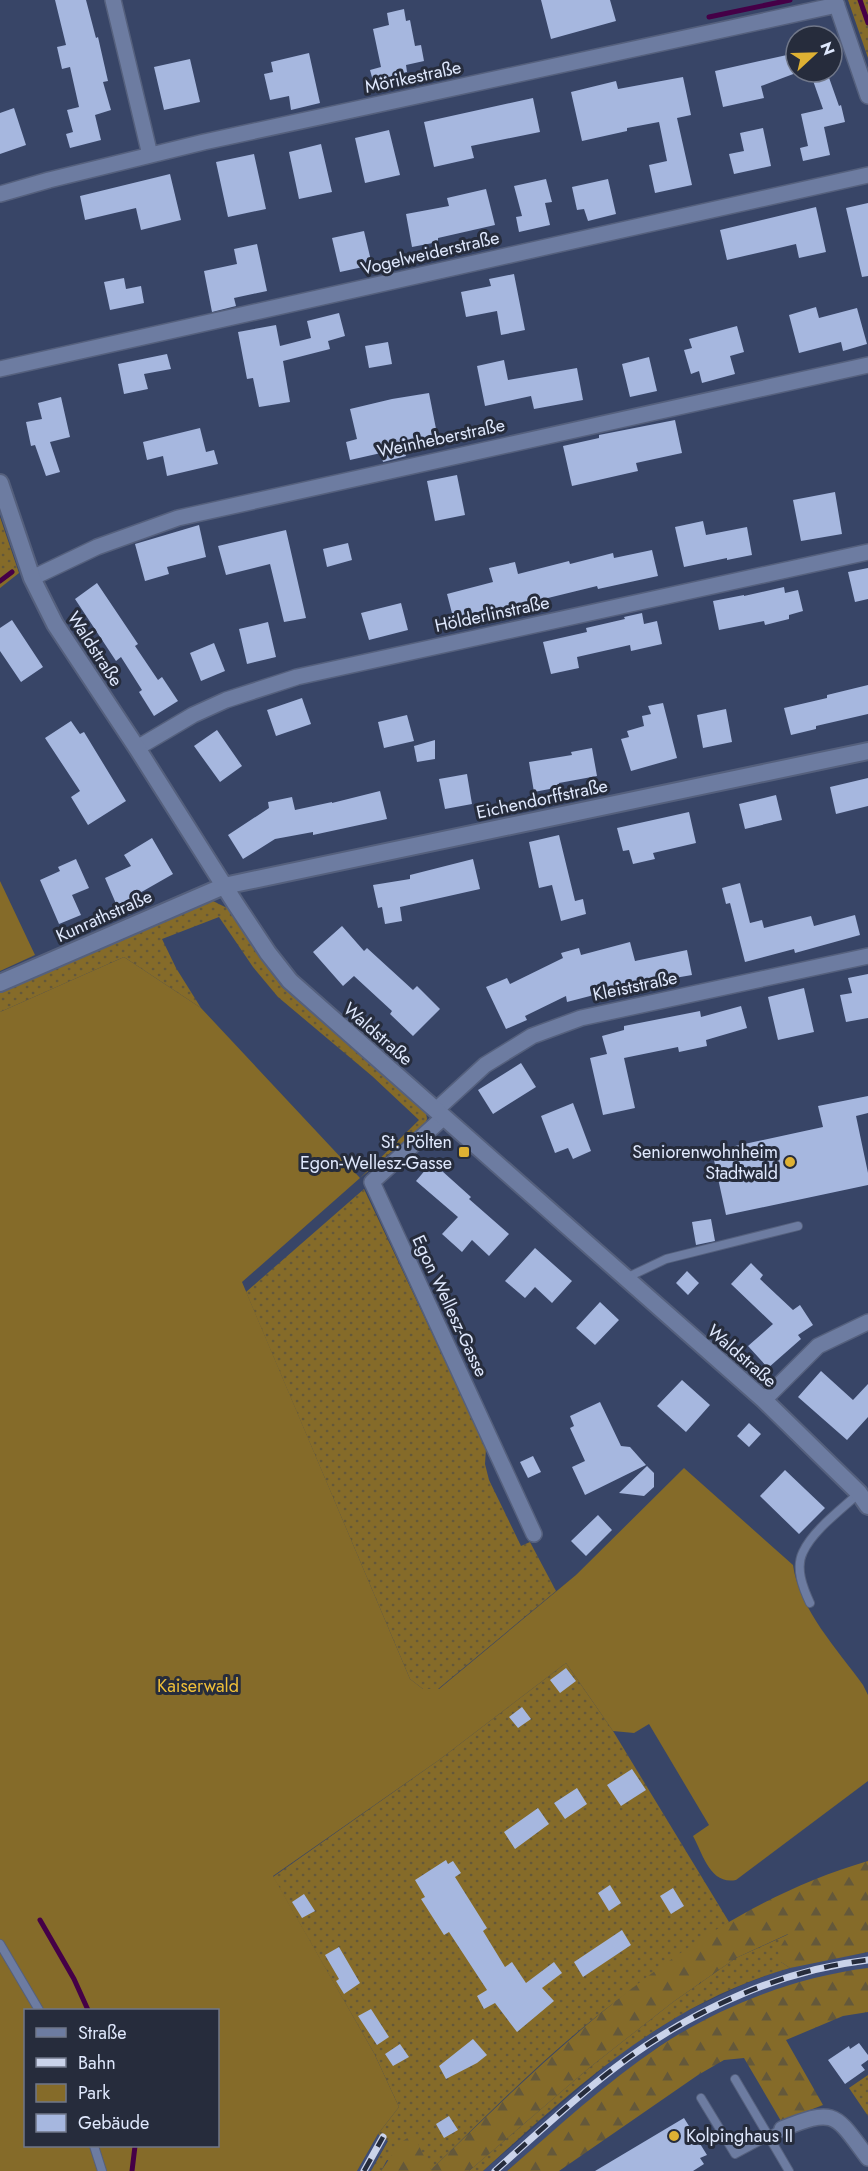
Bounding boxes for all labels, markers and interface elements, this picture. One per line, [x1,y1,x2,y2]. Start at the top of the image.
north arrow [784,24,844,84]
text: N [814,38,840,59]
street label: Mörikestraße [362,54,464,100]
street label: Vogelweiderstraße [358,224,502,282]
street label: Weinheberstraße [375,412,507,464]
street label: Hölderlinstraße [432,589,552,639]
street label: Waldstraße [61,606,129,692]
street label: Eichendorffstraße [474,772,610,826]
street label: Kunrathstraße [52,883,156,949]
street label: Kleiststraße [590,964,680,1008]
street label: Waldstraße [337,996,419,1072]
place label: St. Pölten Egon-Wellesz-Gasse [300,1129,452,1176]
place label: Seniorenwohnheim Stadtwald [632,1139,778,1186]
marker: St. Pölten Egon-Wellesz-Gasse [457,1145,471,1159]
marker: Seniorenwohnheim Stadtwald [783,1155,797,1169]
street label: Egon Wellesz-Gasse [406,1231,494,1381]
street label: Waldstraße [701,1318,783,1394]
park label: Kaiserwald [157,1673,239,1699]
legend [24,2009,219,2147]
text: Straße [78,2020,126,2046]
text: Bahn [78,2050,116,2076]
text: Park [78,2080,110,2106]
text: Gebäude [78,2110,149,2136]
place label: Kolpinghaus II [686,2123,793,2149]
marker: Kolpinghaus II [667,2129,681,2143]

